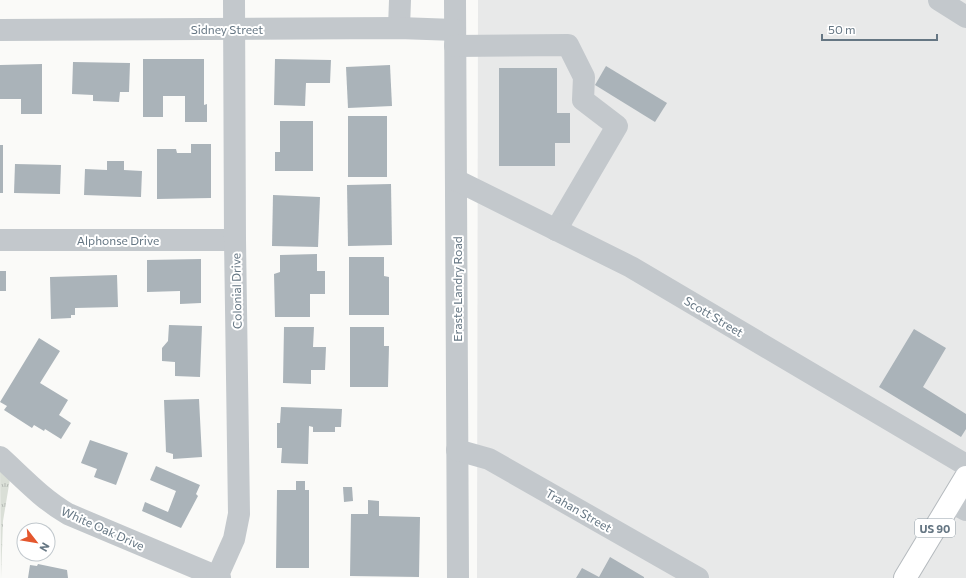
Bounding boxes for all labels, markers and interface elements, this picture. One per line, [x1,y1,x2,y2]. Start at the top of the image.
scale bar [822,16,937,42]
street label: Sidney Street [191,22,263,36]
text: 50 m [828,22,856,36]
street label: Alphonse Drive [77,233,159,247]
street label: Eraste Landry Road [450,236,464,342]
street label: Colonial Drive [228,253,244,329]
street label: Scott Street [682,293,746,339]
street label: Trahan Street [544,485,615,535]
street label: White Oak Drive [59,503,147,553]
road number: US 90 [915,519,955,537]
north arrow [16,522,56,562]
text: N [37,541,53,554]

